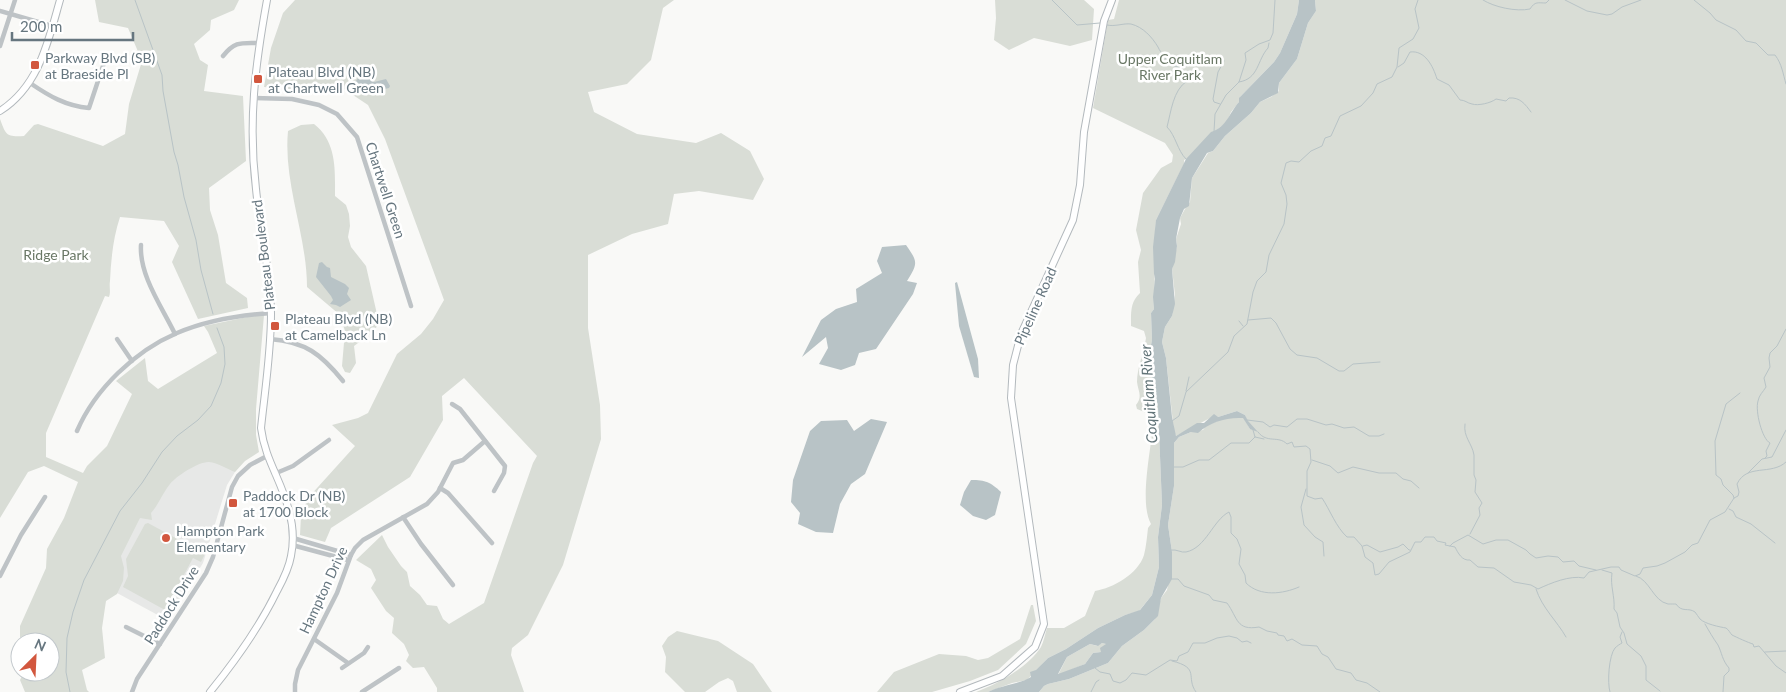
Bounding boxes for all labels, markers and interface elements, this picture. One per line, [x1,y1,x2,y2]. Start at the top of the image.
scale bar [12,10,134,42]
text: 200 m [20,17,62,35]
place label: Parkway Blvd (SB) at Braeside Pl [45,49,156,82]
park label: Upper Coquitlam River Park [1118,50,1222,83]
marker: Parkway Blvd (SB) at Braeside Pl [29,59,41,71]
place label: Plateau Blvd (NB) at Chartwell Green [268,63,384,96]
marker: Plateau Blvd (NB) at Chartwell Green [252,73,264,85]
street label: Chartwell Green [362,140,410,240]
street label: Plateau Boulevard [248,199,278,311]
park label: Ridge Park [23,246,90,263]
street label: Pipeline Road [1010,264,1060,348]
place label: Plateau Blvd (NB) at Camelback Ln [285,310,392,343]
marker: Plateau Blvd (NB) at Camelback Ln [269,320,281,332]
water label: Coquitlam River [1136,343,1160,444]
place label: Paddock Dr (NB) at 1700 Block [243,487,346,520]
marker: Paddock Dr (NB) at 1700 Block [227,497,239,509]
place label: Hampton Park Elementary [176,522,265,555]
marker: Hampton Park Elementary [160,532,172,544]
street label: Hampton Drive [295,544,351,636]
street label: Paddock Drive [140,563,202,647]
north arrow [10,632,60,682]
text: N [32,635,49,655]

